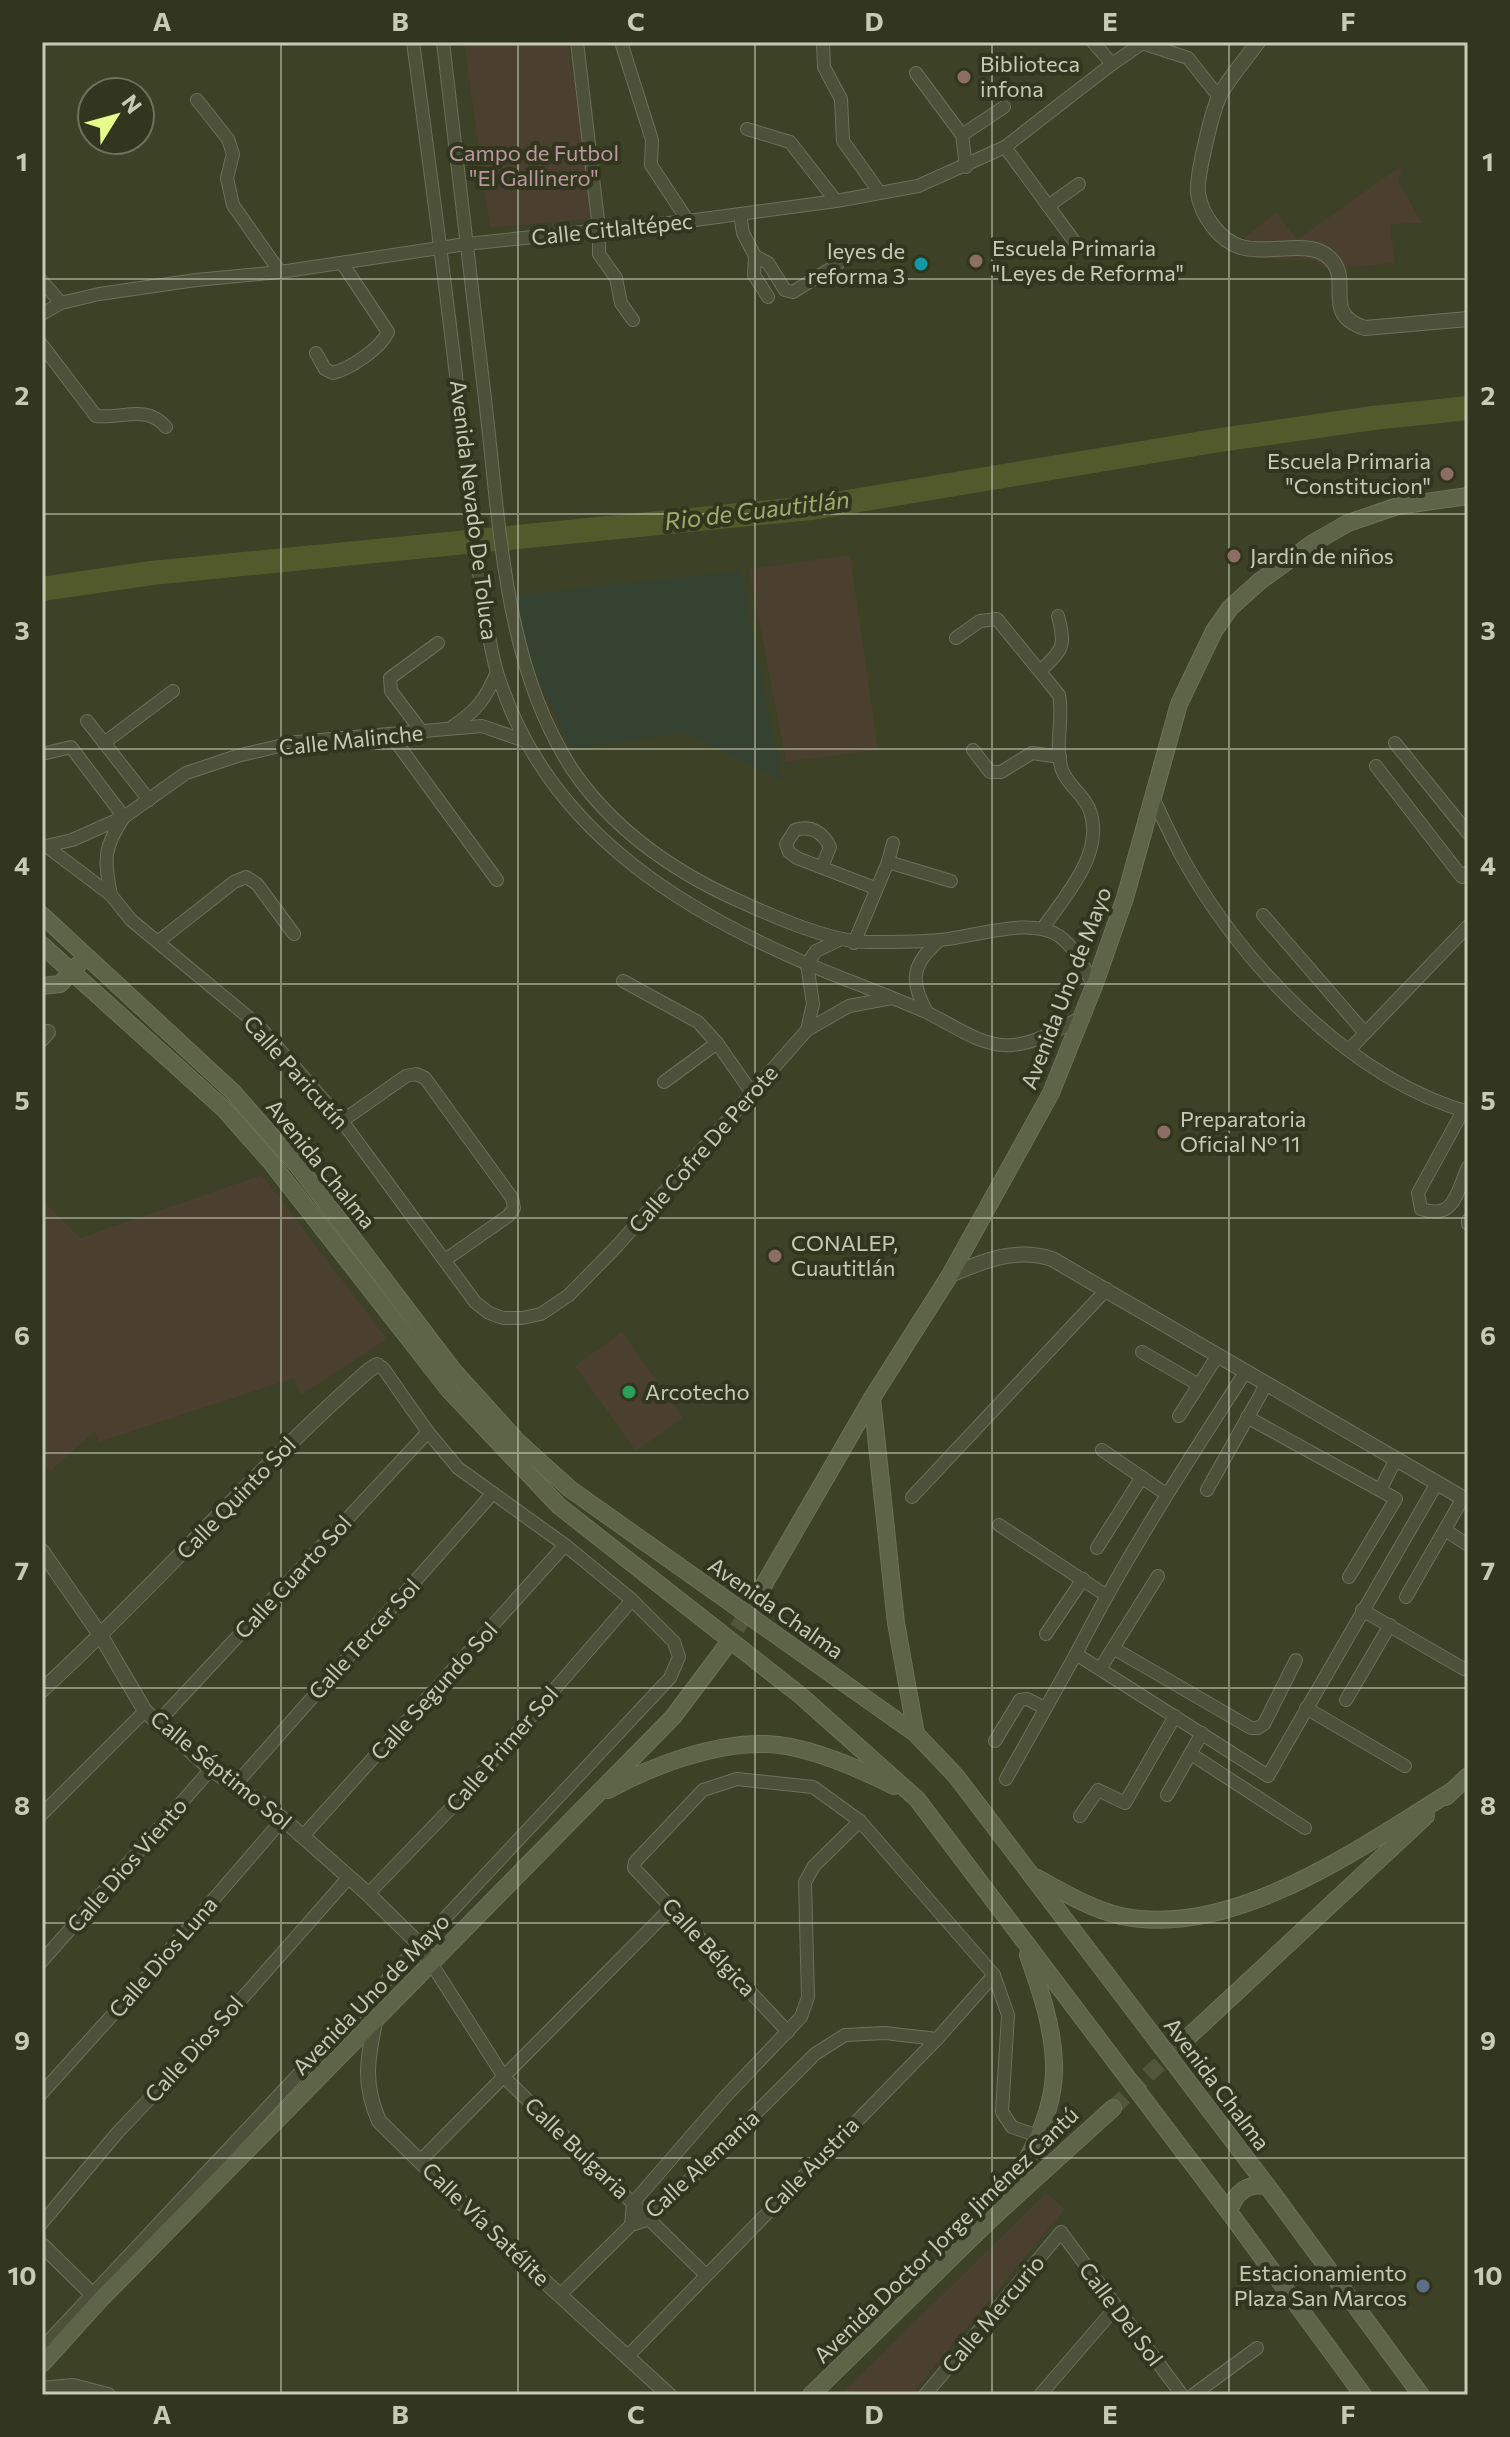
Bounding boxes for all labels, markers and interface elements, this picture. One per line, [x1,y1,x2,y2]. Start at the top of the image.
text: A [153,5,172,36]
text: B [391,5,409,36]
text: C [627,5,645,36]
text: D [864,5,884,36]
text: E [1102,5,1118,36]
text: F [1340,5,1356,36]
place label: Biblioteca infona [980,50,1080,102]
marker: Biblioteca infona [955,68,973,86]
north arrow [76,76,156,156]
text: N [117,89,148,118]
park label: Campo de Futbol "El Gallinero" [449,139,619,191]
text: 1 [16,145,28,176]
text: 1 [1482,145,1494,176]
street label: Calle Citlaltépec [530,207,694,250]
place label: Escuela Primaria "Leyes de Reforma" [992,234,1184,286]
place label: leyes de reforma 3 [808,237,905,289]
marker: Escuela Primaria "Leyes de Reforma" [967,252,985,270]
marker: leyes de reforma 3 [912,255,930,273]
street label: Avenida Nevado De Toluca [445,378,504,642]
text: 2 [15,379,29,410]
text: 2 [1481,379,1495,410]
place label: Escuela Primaria "Constitucion" [1267,447,1431,499]
marker: Escuela Primaria "Constitucion" [1438,465,1456,483]
water label: Rio de Cuautitlán [663,484,851,535]
place label: Jardin de niños [1250,542,1394,569]
marker: Jardin de niños [1225,547,1243,565]
text: 3 [14,614,30,645]
text: 3 [1480,614,1496,645]
street label: Calle Malinche [278,719,424,760]
text: 4 [14,849,30,880]
text: 4 [1480,849,1496,880]
street label: Avenida Uno de Mayo [1015,883,1117,1093]
street label: Calle Paricutín [238,1009,355,1134]
street label: Calle Cofre De Perote [622,1059,783,1238]
text: 5 [14,1084,30,1115]
text: 5 [1480,1084,1496,1115]
street label: Avenida Chalma [261,1093,382,1234]
place label: Preparatoria Oficial N° 11 [1180,1105,1306,1157]
marker: Preparatoria Oficial N° 11 [1155,1123,1173,1141]
place label: CONALEP, Cuautitlán [791,1229,898,1281]
marker: CONALEP, Cuautitlán [766,1247,784,1265]
text: 6 [14,1319,30,1350]
text: 6 [1480,1319,1496,1350]
place label: Arcotecho [645,1378,750,1405]
marker: Arcotecho [620,1383,638,1401]
street label: Calle Quinto Sol [170,1431,301,1565]
street label: Calle Cuarto Sol [229,1509,357,1644]
street label: Avenida Chalma [703,1551,849,1664]
text: 7 [15,1554,29,1585]
text: 7 [1481,1554,1495,1585]
street label: Calle Tercer Sol [302,1573,425,1705]
street label: Calle Segundo Sol [365,1616,503,1765]
street label: Calle Primer Sol [440,1680,563,1817]
street label: Calle Séptimo Sol [145,1704,297,1835]
text: 8 [14,1789,30,1820]
text: 8 [1480,1789,1496,1820]
street label: Calle Dios Viento [61,1792,192,1938]
street label: Calle Dios Luna [103,1891,223,2023]
street label: Calle Bélgica [657,1892,762,2002]
street label: Avenida Uno de Mayo [286,1907,455,2080]
street label: Calle Dios Sol [139,1990,249,2108]
street label: Avenida Chalma [1159,2012,1276,2155]
text: 9 [14,2024,30,2055]
text: 9 [1480,2024,1496,2055]
street label: Calle Bulgaria [519,2091,635,2204]
street label: Avenida Doctor Jorge Jiménez Cantú [808,2101,1084,2368]
street label: Calle Alemania [639,2104,764,2223]
street label: Calle Austria [757,2111,864,2220]
street label: Calle Vía Satélite [417,2156,556,2291]
street label: Calle Mercurio [936,2249,1050,2378]
street label: Calle Del Sol [1074,2257,1169,2371]
text: 10 [7,2259,37,2290]
place label: Estacionamiento Plaza San Marcos [1234,2259,1407,2311]
text: 10 [1473,2259,1503,2290]
marker: Estacionamiento Plaza San Marcos [1414,2277,1432,2295]
text: A [153,2398,172,2429]
text: B [391,2398,409,2429]
text: C [627,2398,645,2429]
text: D [864,2398,884,2429]
text: E [1102,2398,1118,2429]
text: F [1340,2398,1356,2429]

